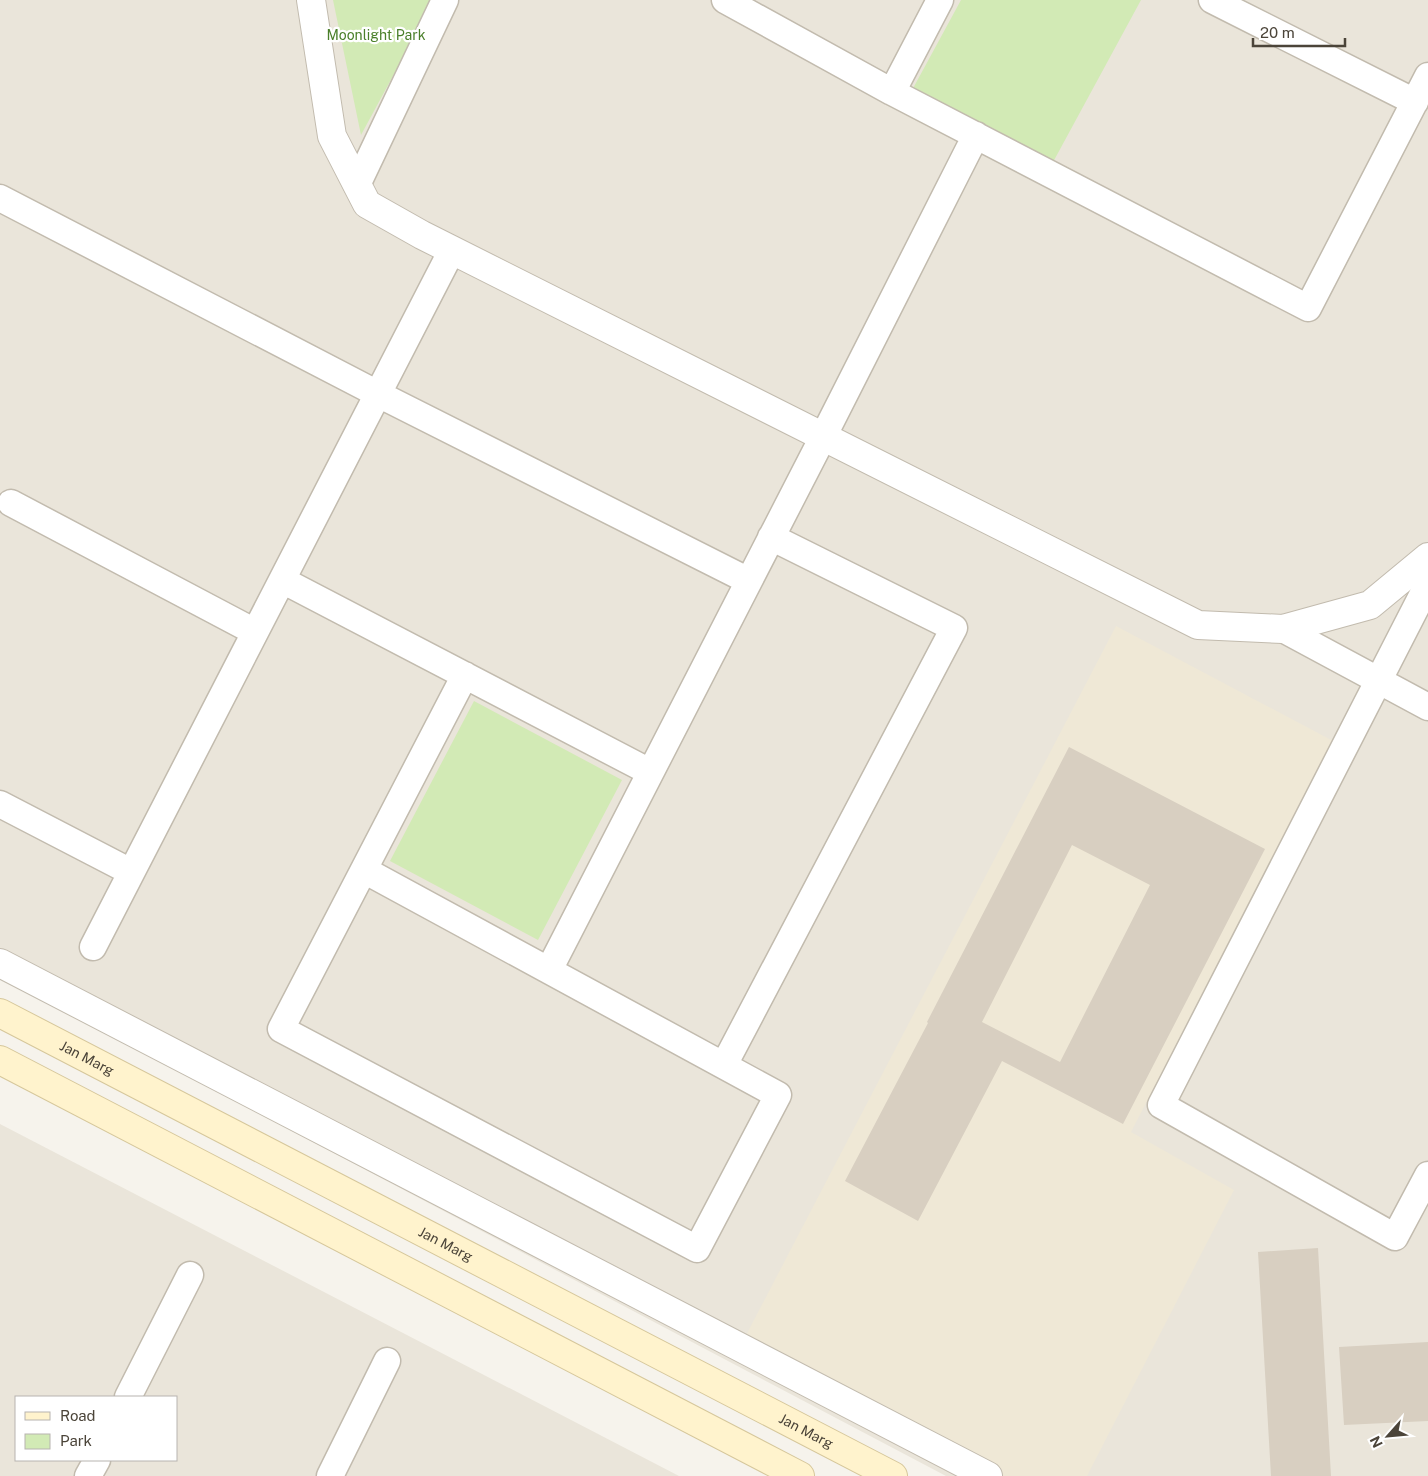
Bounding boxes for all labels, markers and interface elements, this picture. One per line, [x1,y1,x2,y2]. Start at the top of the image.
scale bar [1253,15,1346,47]
text: 20 m [1260,24,1295,41]
park label: Moonlight Park [326,27,426,43]
street label: Jan Marg [57,1037,117,1079]
street label: Jan Marg [416,1223,476,1265]
legend [15,1396,178,1461]
text: Road [60,1407,96,1424]
street label: Jan Marg [776,1410,836,1452]
north arrow [1363,1411,1413,1461]
text: Park [60,1432,92,1449]
text: N [1367,1433,1386,1450]

